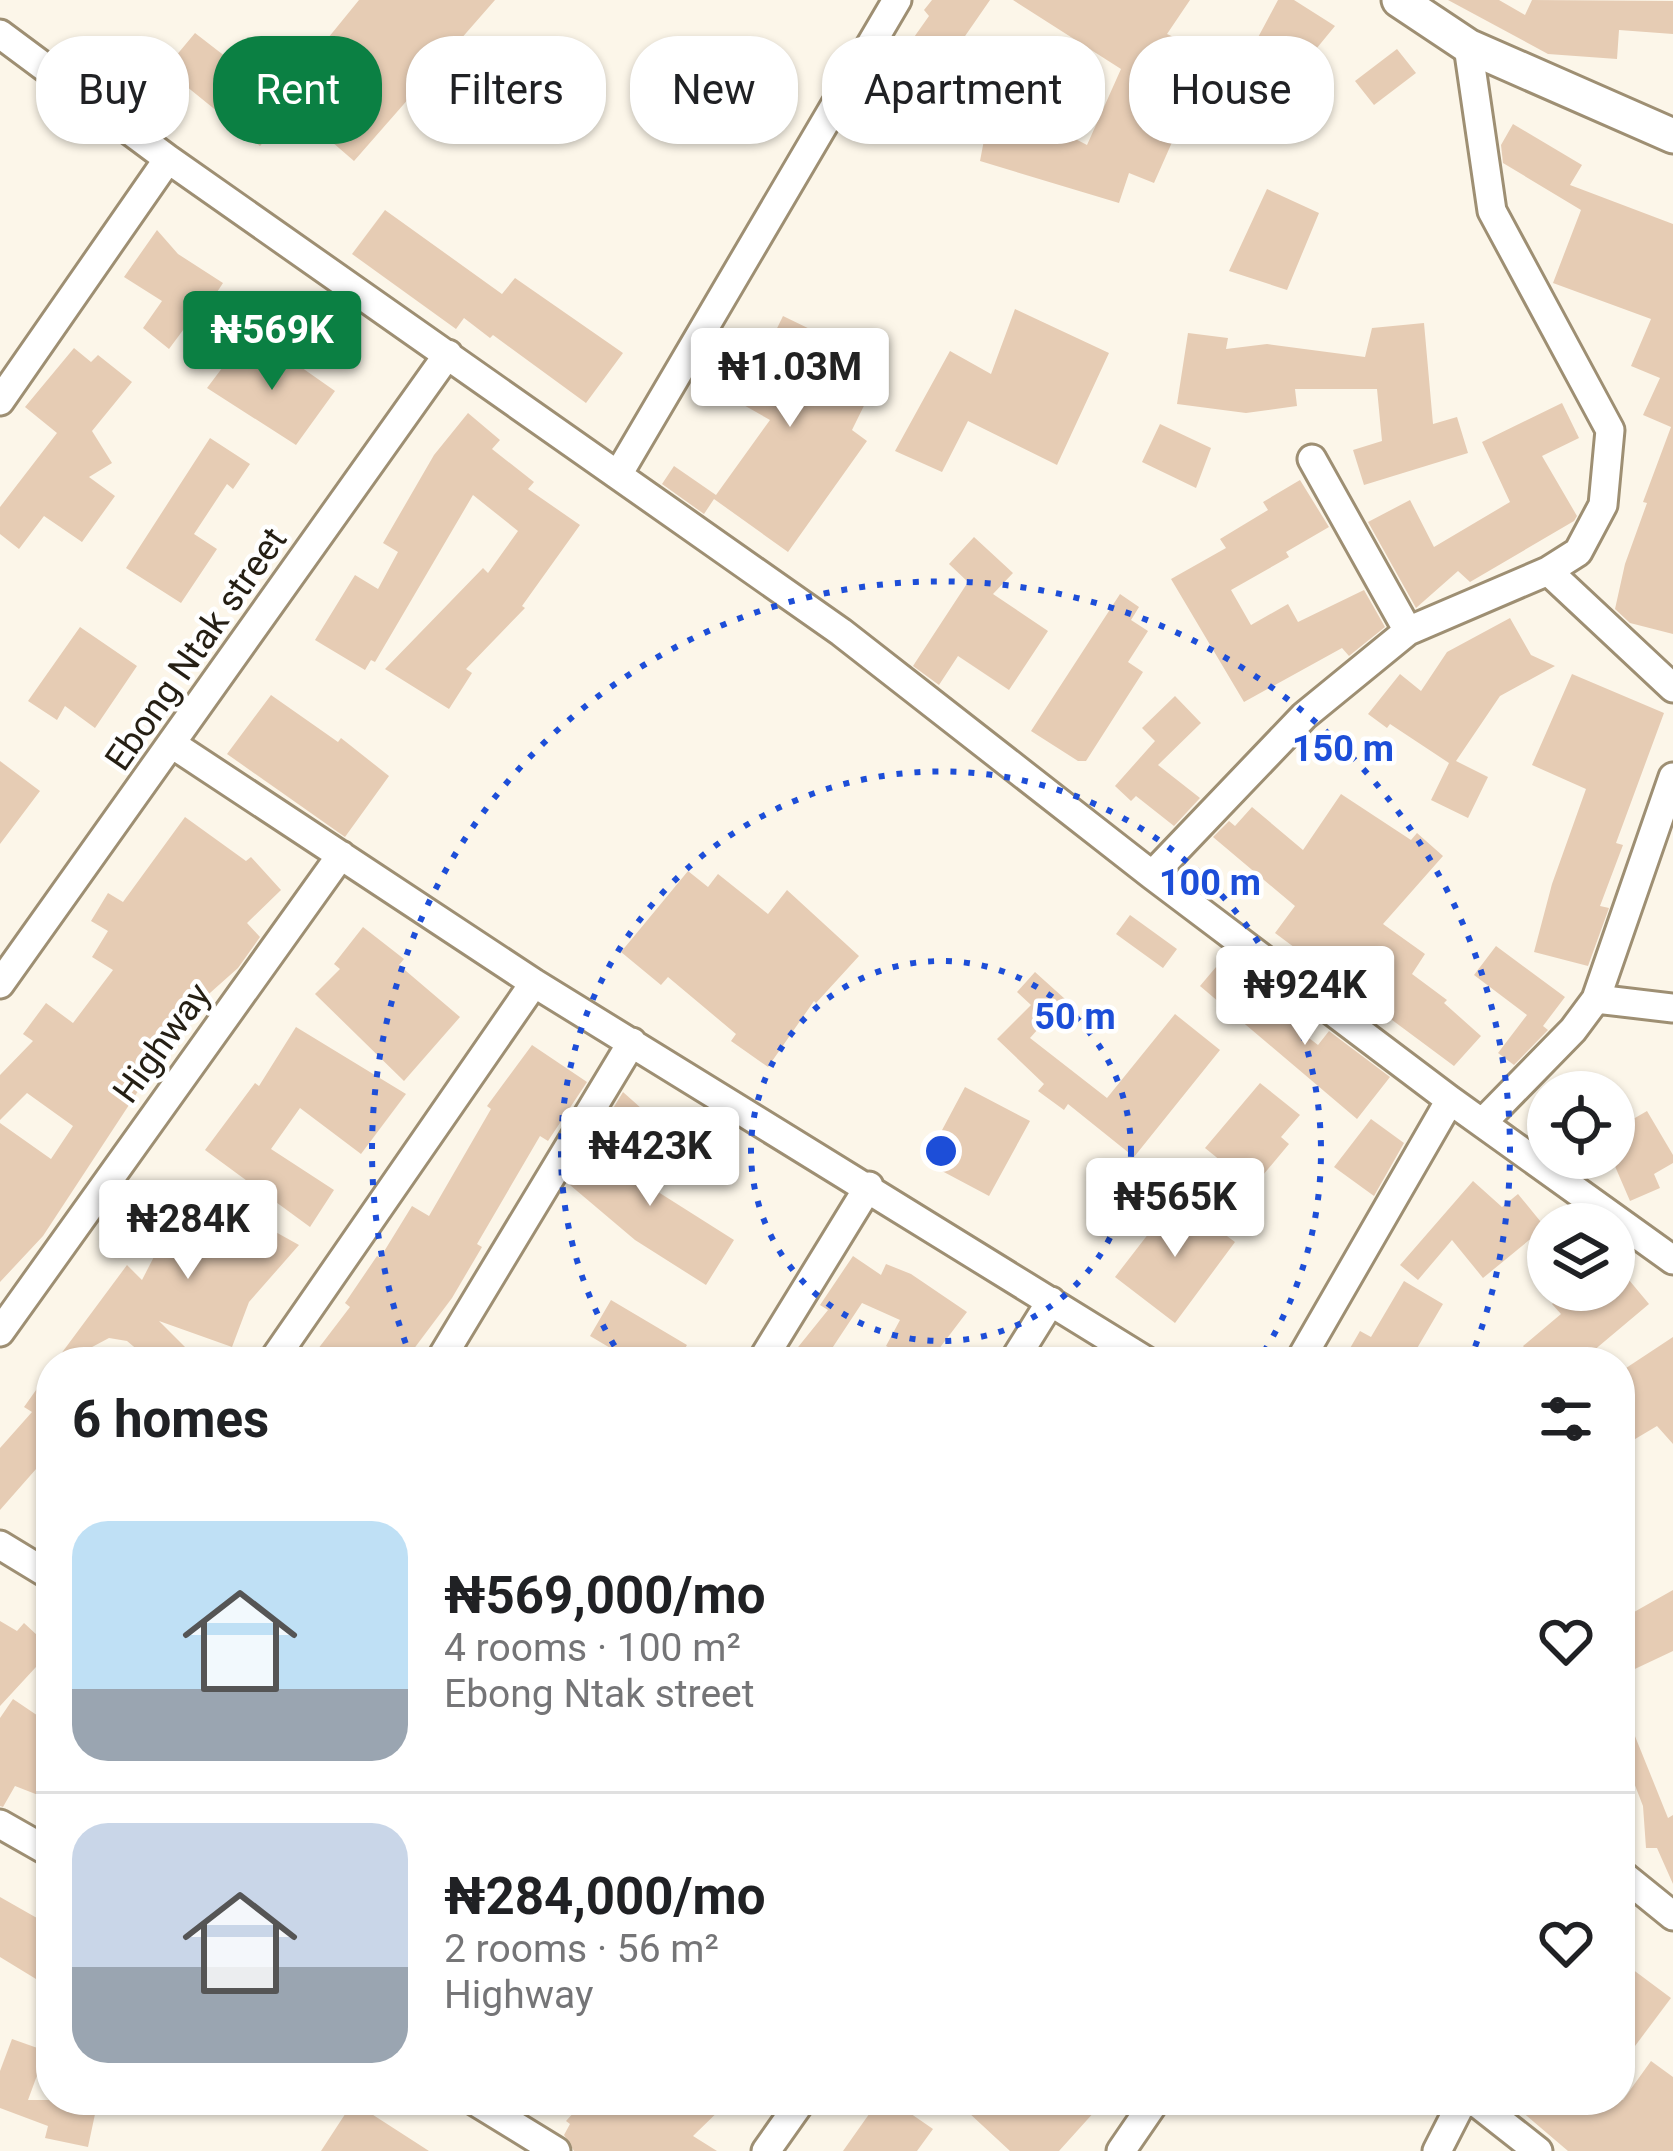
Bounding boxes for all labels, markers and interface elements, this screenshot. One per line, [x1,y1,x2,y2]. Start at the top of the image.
chip: Buy [36,36,189,144]
chip: Rent [213,36,382,144]
chip: Filters [406,36,606,144]
chip: New [630,36,798,144]
chip: Apartment [822,36,1105,144]
chip: House [1129,36,1334,144]
pin: ₦569K [188,291,356,393]
text: ₦569K [210,307,334,353]
pin: ₦1.03M [692,328,888,430]
text: ₦1.03M [718,344,862,390]
street label: Ebong Ntak street [97,520,295,778]
text: 150 m [1292,728,1394,770]
text: 100 m [1159,862,1261,904]
pin: ₦924K [1221,946,1389,1048]
text: ₦924K [1243,962,1367,1008]
street label: Highway [104,975,220,1111]
text: 50 m [1034,996,1116,1038]
map controls [1527,1071,1635,1311]
button: locate [1527,1071,1635,1179]
pin: ₦423K [566,1107,734,1209]
text: ₦423K [588,1123,712,1169]
centre of rings [920,1130,962,1172]
pin: ₦565K [1091,1158,1259,1260]
text: ₦565K [1113,1174,1237,1220]
pin: ₦284K [104,1180,272,1282]
text: ₦284K [126,1196,250,1242]
button: layers [1527,1203,1635,1311]
icon: filters [1533,1386,1599,1452]
text: 6 homes [72,1390,269,1449]
text: ₦569,000/mo [444,1566,765,1625]
icon: home [168,1569,312,1713]
icon: heart [1533,1608,1599,1674]
text: 4 rooms · 100 m² [444,1625,741,1671]
text: Ebong Ntak street [444,1671,755,1717]
text: ₦284,000/mo [444,1867,765,1926]
icon: home [168,1871,312,2015]
icon: heart [1533,1910,1599,1976]
text: 2 rooms · 56 m² [444,1926,719,1972]
text: Highway [444,1972,593,2018]

